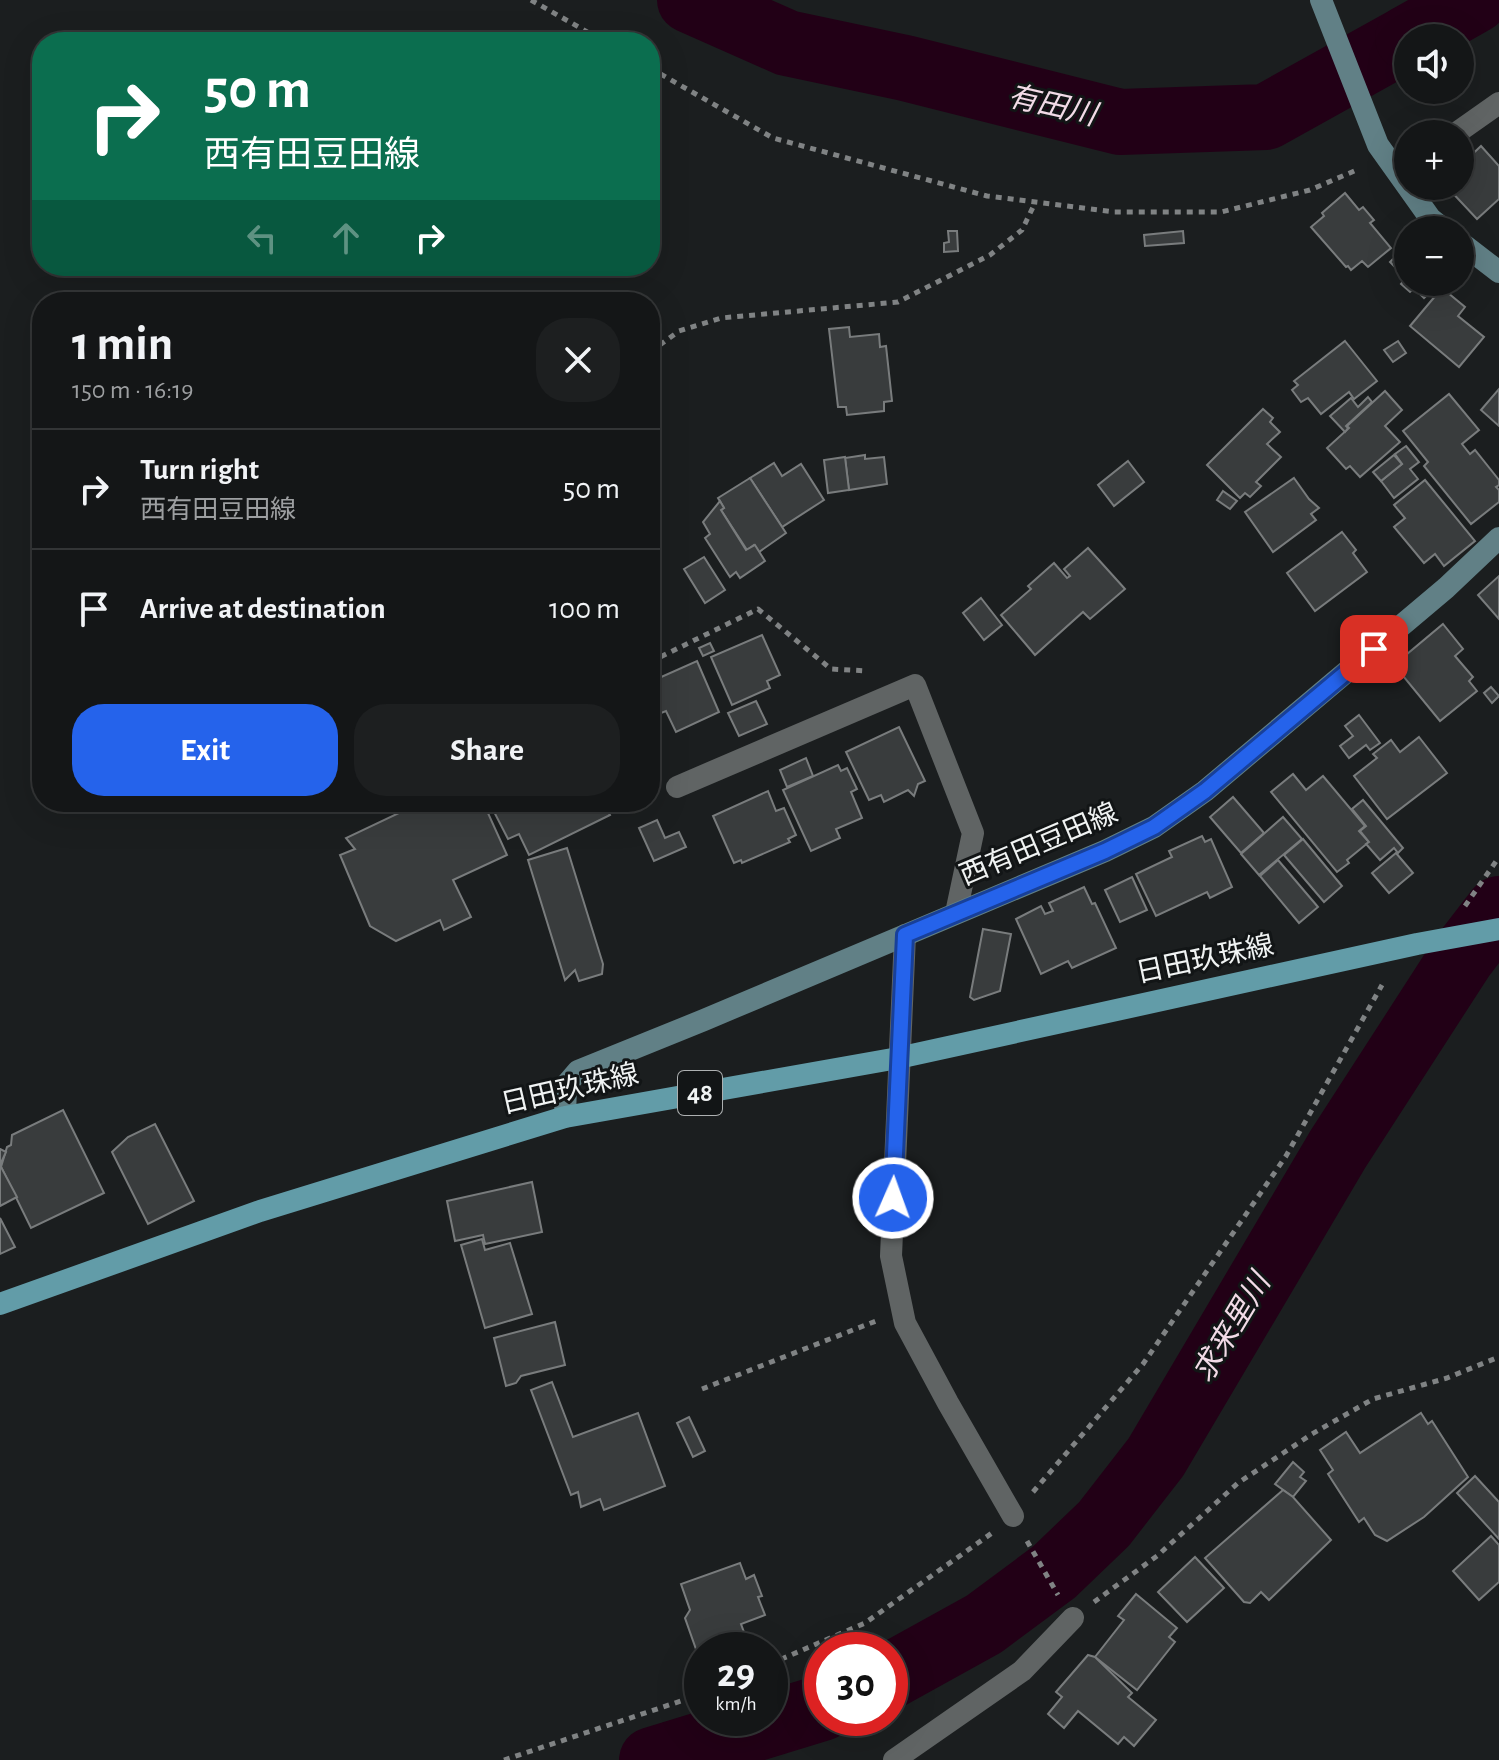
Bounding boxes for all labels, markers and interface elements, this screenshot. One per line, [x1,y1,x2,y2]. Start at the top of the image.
map controls [1394,24,1474,296]
button: sound [1394,24,1474,104]
text: 50 m [204,62,311,118]
icon: right [72,64,176,168]
water label: 有田川 [1005,79,1103,131]
button: + [1394,120,1474,200]
text: 西有田豆田線 [204,137,420,173]
icon: left [240,216,284,260]
icon: ahead [324,216,368,260]
icon: right [408,216,452,260]
button: − [1394,216,1474,296]
button: close [536,318,620,402]
text: 1 min [72,321,173,369]
text: 150 m · 16:19 [72,377,193,403]
text: Turn right [140,455,259,485]
icon: right [72,467,116,511]
text: 50 m [563,474,620,504]
text: 西有田豆田線 [140,497,296,523]
icon: arrive [72,587,116,631]
text: Arrive at destination [140,594,386,624]
text: 100 m [549,594,620,624]
pin [1340,615,1408,683]
icon: arrive [1352,627,1396,671]
button: Exit [72,704,338,796]
button: Share [354,704,620,796]
street label: 西有田豆田線 [955,797,1122,891]
street label: 日田玖珠線 [1133,930,1276,988]
street label: 日田玖珠線 [498,1059,641,1119]
road number: 48 [678,1071,722,1115]
position arrow [851,1156,935,1240]
water label: 求来里川 [1187,1265,1277,1387]
speed limit sign: 30 [804,1632,908,1736]
text: 29 [717,1654,755,1694]
text: km/h [715,1694,757,1714]

